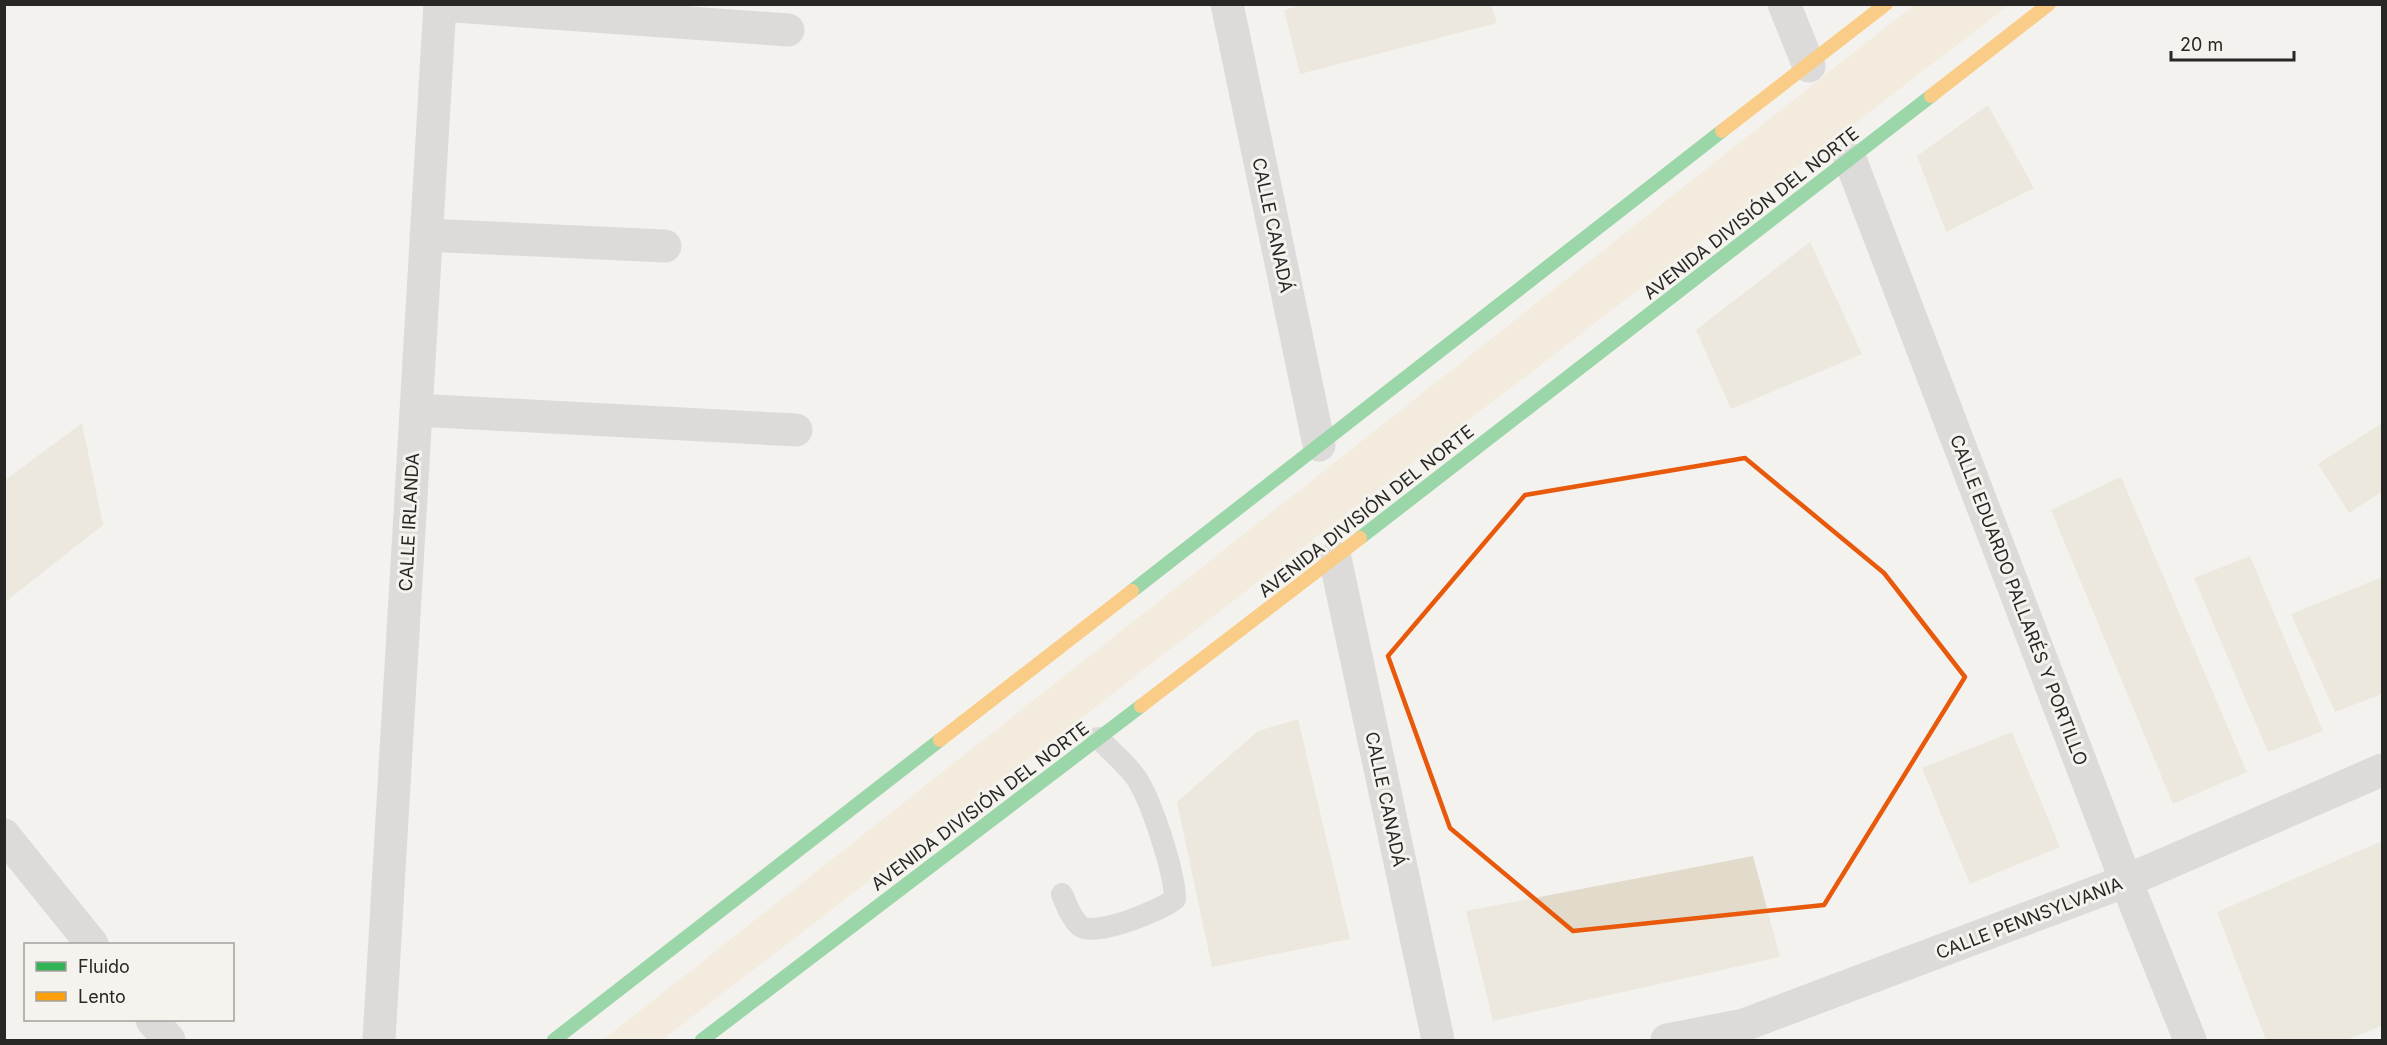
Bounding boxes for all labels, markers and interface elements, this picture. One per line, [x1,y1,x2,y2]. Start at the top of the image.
scale bar [2171,24,2294,62]
text: 20 m [2180,34,2223,55]
street label: AVENIDA DIVISIÓN DEL NORTE [1639,122,1863,303]
street label: CALLE CANADÁ [1248,155,1299,294]
street label: AVENIDA DIVISIÓN DEL NORTE [1254,420,1478,601]
street label: CALLE EDUARDO PALLARÉS Y PORTILLO [1946,431,2093,768]
street label: CALLE IRLANDA [395,452,423,592]
street label: AVENIDA DIVISIÓN DEL NORTE [866,716,1093,895]
street label: CALLE CANADÁ [1361,729,1412,868]
street label: CALLE PENNSYLVANIA [1933,873,2125,963]
legend [24,943,234,1021]
text: Fluido [78,956,130,977]
text: Lento [78,986,126,1007]

